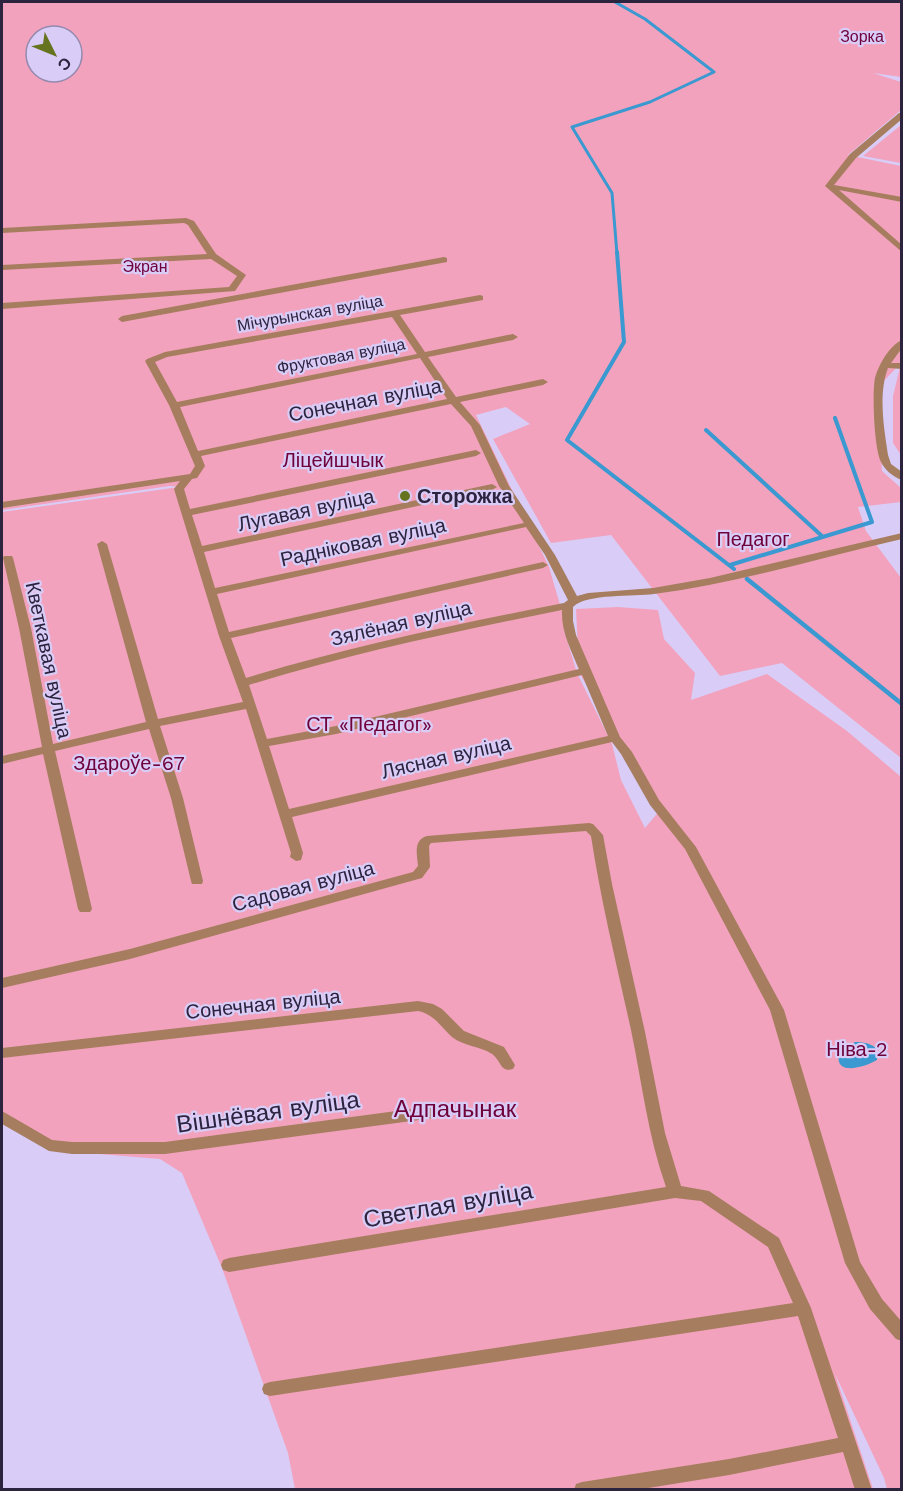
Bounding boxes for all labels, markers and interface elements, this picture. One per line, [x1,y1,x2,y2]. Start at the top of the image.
north arrow [24,24,84,84]
park label: Зорка [840,27,884,46]
text: С [53,53,75,75]
park label: Экран [122,257,168,276]
street label: Мічурынская вуліца [236,291,384,335]
street label: Фруктовая вуліца [275,334,407,378]
street label: Сонечная вуліца [286,373,445,427]
park label: Ліцейшчык [283,448,384,472]
street label: Лугавая вуліца [236,484,377,536]
place label: Сторожка [417,484,514,508]
marker: Сторожка [398,489,412,503]
street label: Радніковая вуліца [278,513,449,571]
park label: Педагог [716,527,790,551]
street label: Кветкавая вуліца [21,579,78,741]
street label: Зялёная вуліца [328,595,475,651]
park label: СТ «Педагог» [306,712,432,736]
street label: Лясная вуліца [379,730,514,784]
park label: Здароўе-67 [73,751,185,775]
street label: Садовая вуліца [229,855,378,917]
street label: Сонечная вуліца [184,984,343,1024]
park label: Ніва-2 [826,1037,888,1061]
street label: Вішнёвая вуліца [175,1085,362,1139]
park label: Адпачынак [394,1095,517,1123]
street label: Светлая вуліца [361,1176,536,1234]

